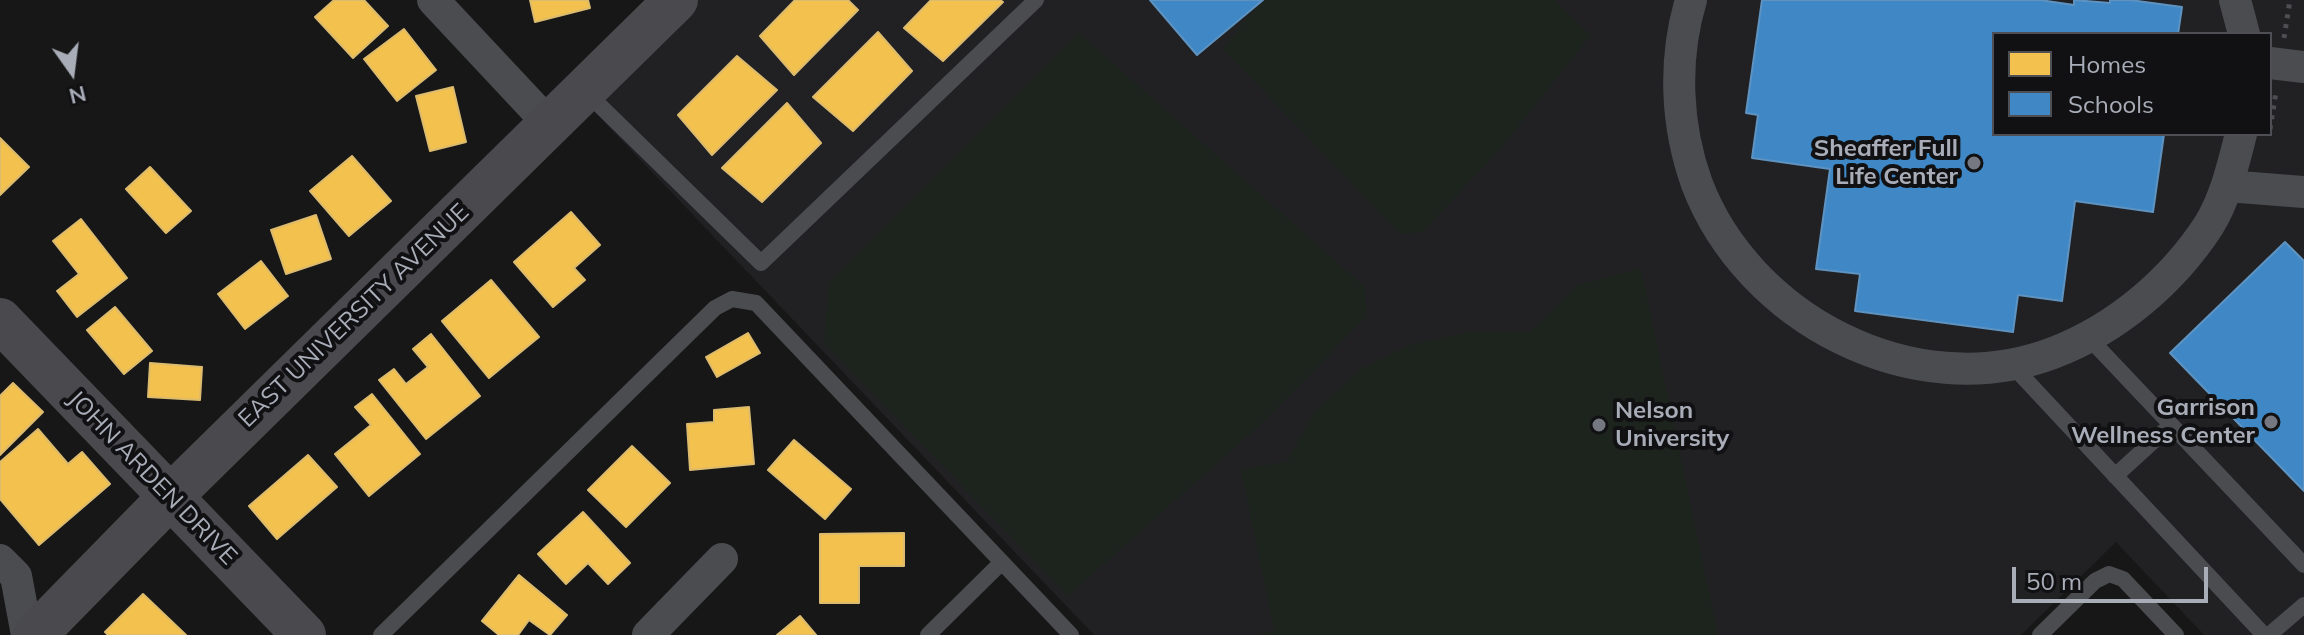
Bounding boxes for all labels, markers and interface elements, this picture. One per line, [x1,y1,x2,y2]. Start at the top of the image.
north arrow [32,32,112,112]
legend [1992,32,2272,136]
text: Homes [2068,49,2146,79]
text: N [66,80,89,111]
text: Schools [2068,89,2154,119]
place label: Sheaffer Full Life Center [1814,135,1958,191]
marker: Sheaffer Full Life Center [1965,154,1983,172]
street label: EAST UNIVERSITY AVENUE [233,198,475,434]
street label: JOHN ARDEN DRIVE [61,385,243,571]
place label: Garrison Wellness Center [2071,394,2255,450]
place label: Nelson University [1615,397,1729,453]
marker: Garrison Wellness Center [2262,413,2280,431]
marker: Nelson University [1590,416,1608,434]
scale bar [2016,551,2212,601]
text: 50 m [2026,566,2082,596]

